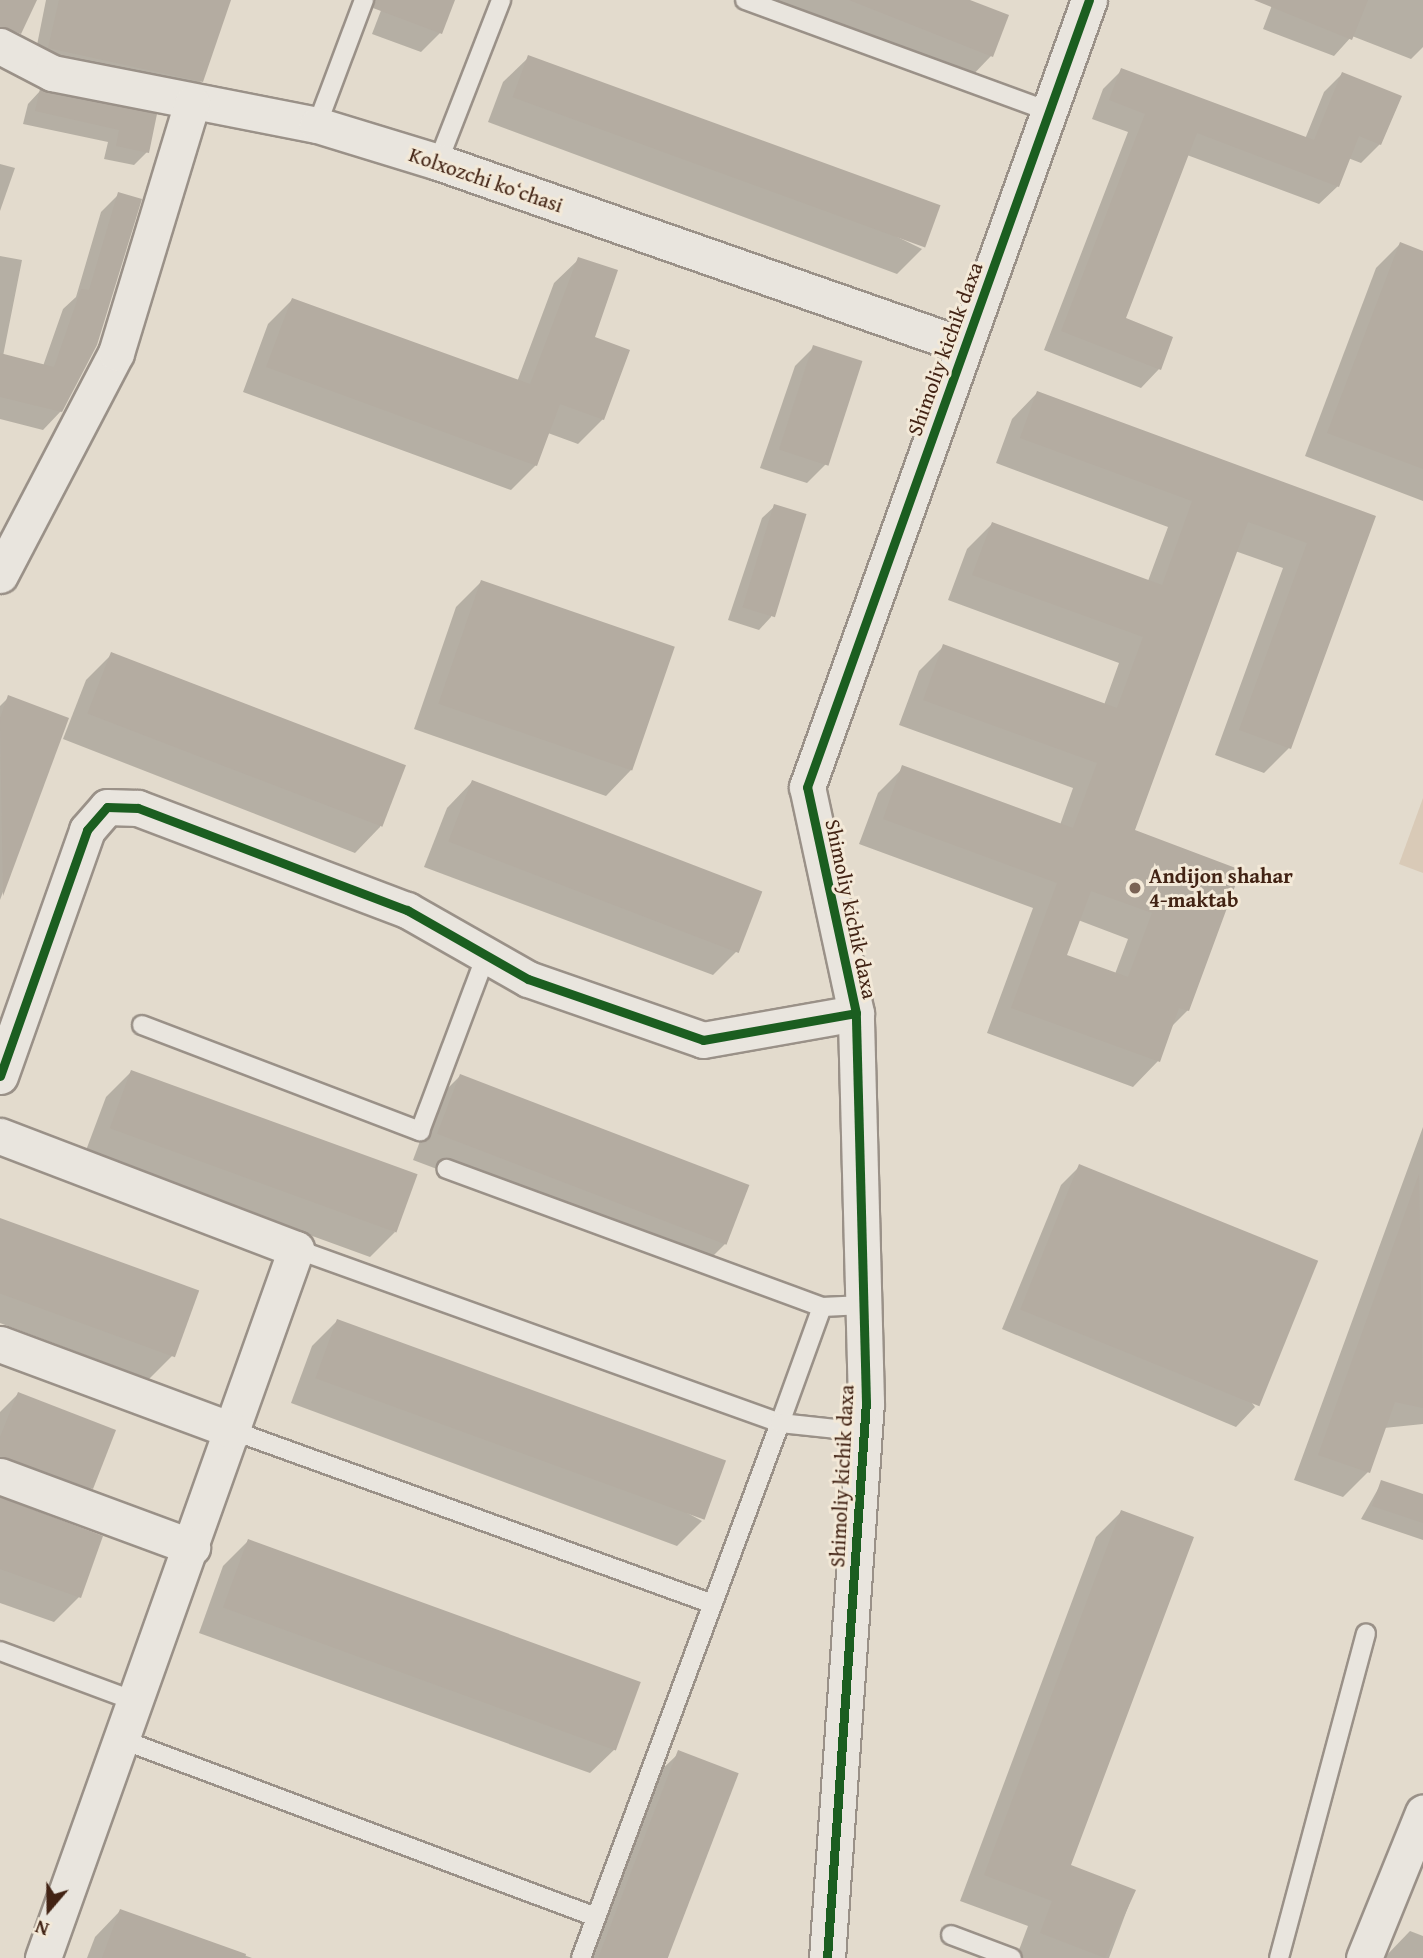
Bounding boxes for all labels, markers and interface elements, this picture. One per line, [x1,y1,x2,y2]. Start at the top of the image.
street label: Kolxozchi koʻchasi [406,142,566,218]
street label: Shimoliy kichik daxa [902,259,988,439]
street label: Shimoliy kichik daxa [820,817,882,1001]
place label: Andijon shahar 4-maktab [1149,863,1293,913]
marker: Andijon shahar 4-maktab [1127,880,1143,896]
street label: Shimoliy kichik daxa [825,1384,859,1568]
north arrow [14,1874,84,1944]
text: N [31,1913,53,1944]

